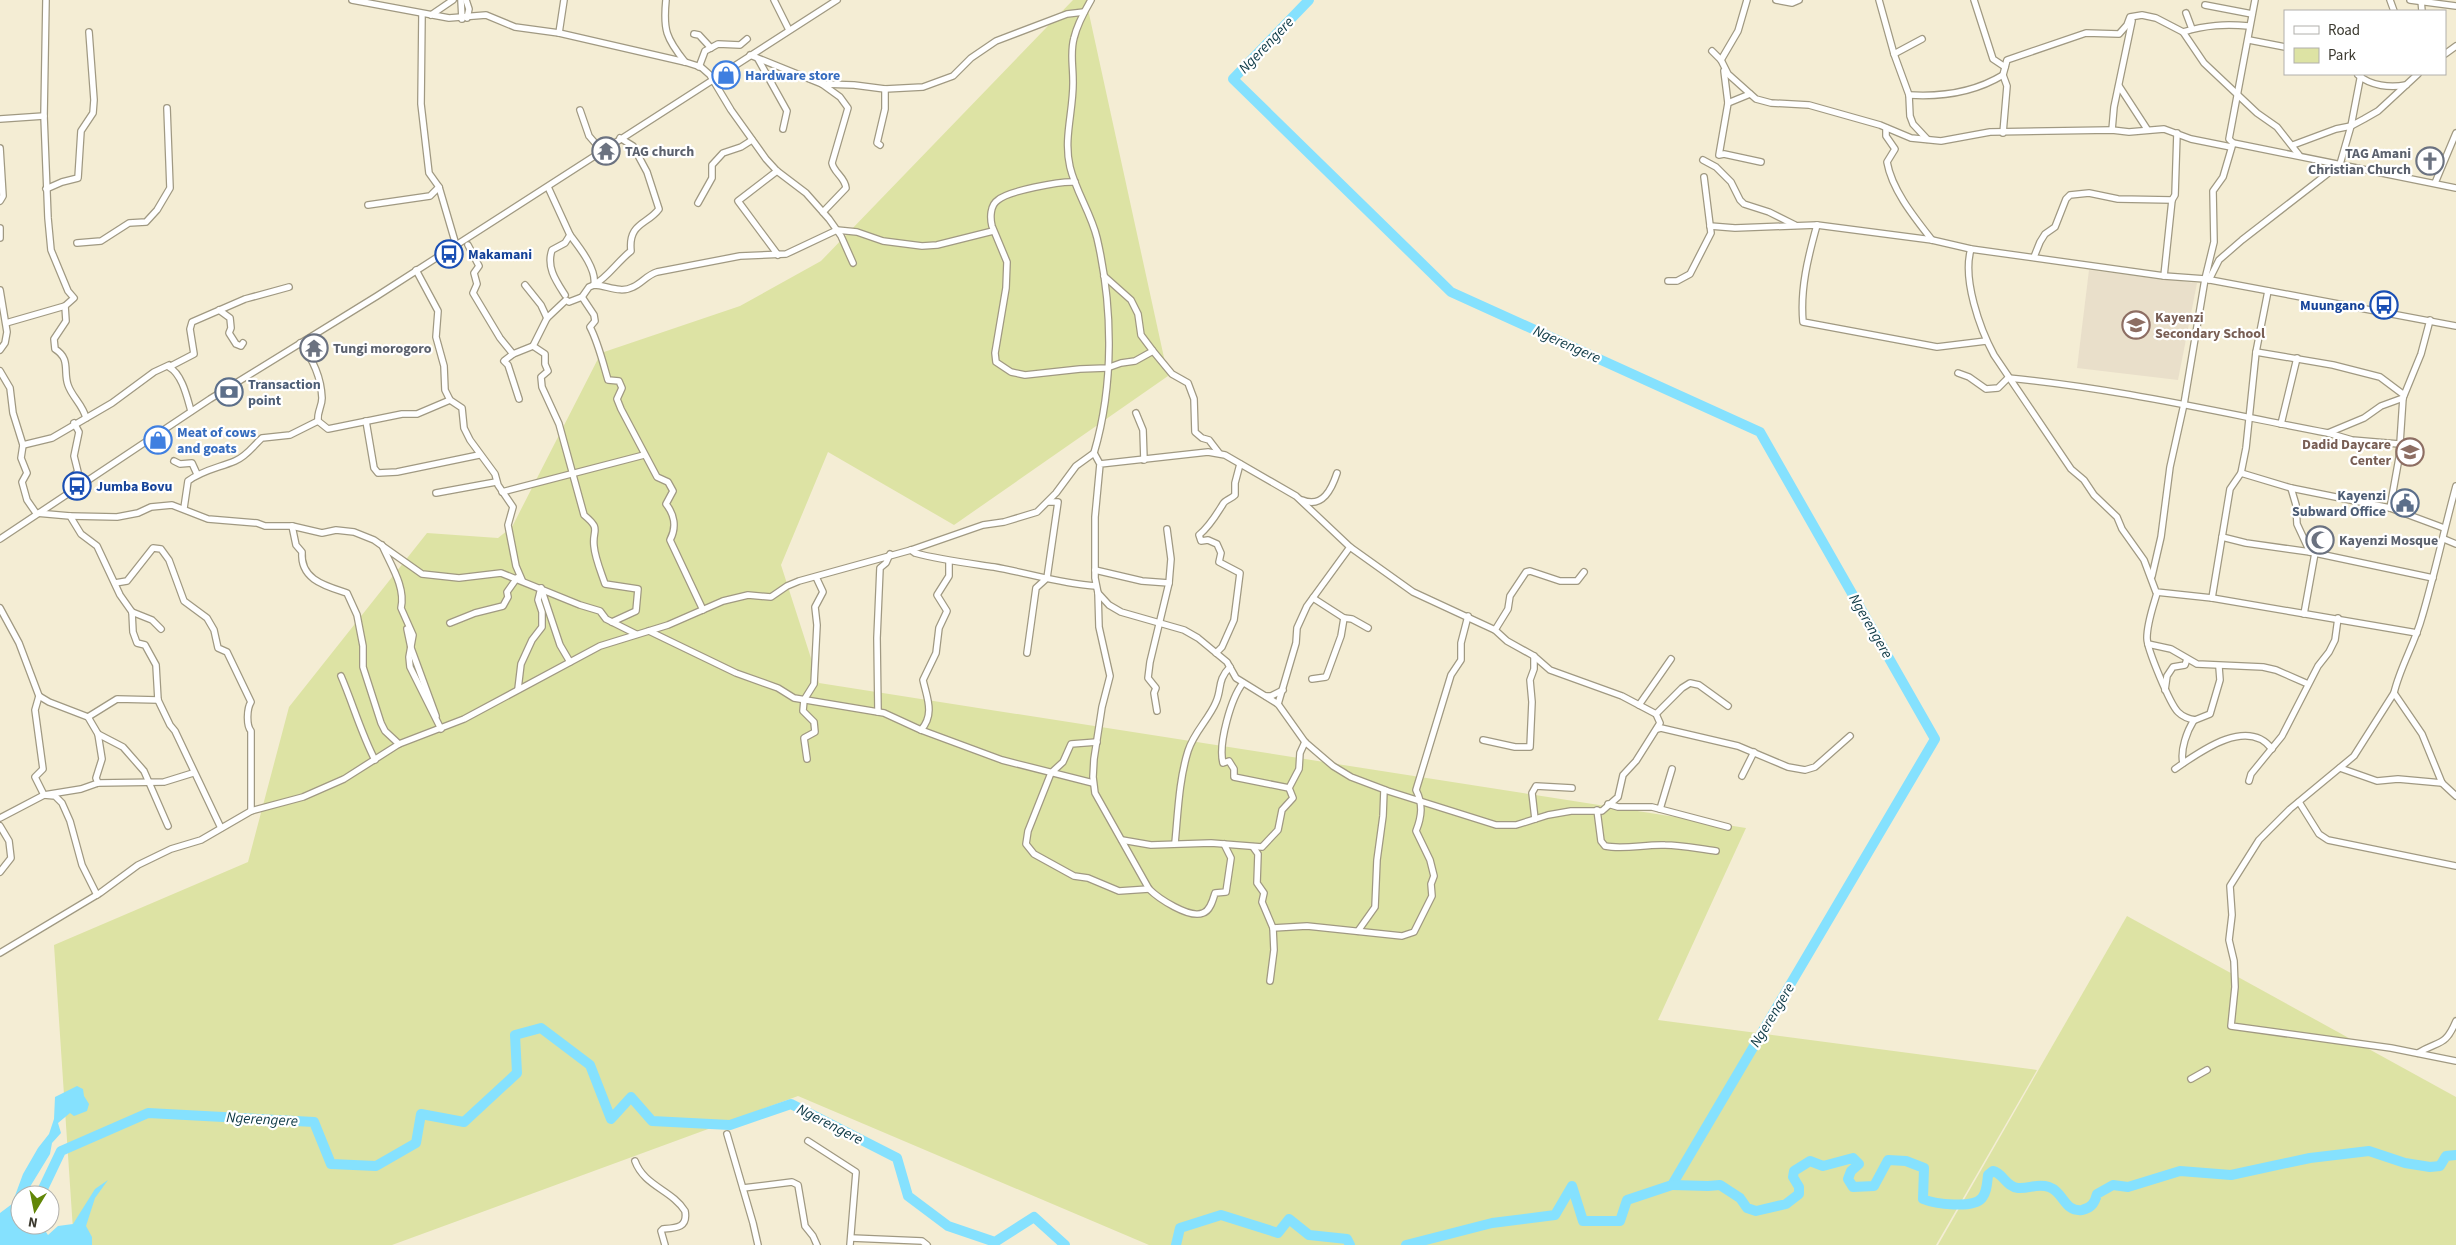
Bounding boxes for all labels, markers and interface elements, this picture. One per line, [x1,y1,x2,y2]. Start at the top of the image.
legend [2284,10,2446,75]
water label: Ngerengere [1234,12,1299,78]
text: Road [2328,20,2360,41]
text: Park [2328,45,2357,66]
shop icon: Hardware store [711,60,741,90]
place label: Hardware store [745,66,840,86]
temple icon: TAG church [591,136,621,166]
place label: TAG church [625,142,694,162]
place label: TAG Amani Christian Church [2308,144,2411,180]
church icon: TAG Amani Christian Church [2415,146,2445,176]
bus stop icon: Makamani [434,239,464,269]
place label: Makamani [468,245,532,265]
bus stop icon: Muungano [2369,290,2399,320]
place label: Muungano [2300,296,2365,316]
place label: Kayenzi Secondary School [2155,308,2265,344]
school or university icon: Kayenzi Secondary School [2121,310,2151,340]
water label: Ngerengere [1530,320,1604,369]
temple icon: Tungi morogoro [299,333,329,363]
place label: Tungi morogoro [333,339,432,359]
place label: Transaction point [248,375,321,411]
bank icon: Transaction point [214,377,244,407]
place label: Meat of cows and goats [177,423,256,459]
shop icon: Meat of cows and goats [143,425,173,455]
place label: Dadid Daycare Center [2302,435,2391,471]
school or university icon: Dadid Daycare Center [2395,437,2425,467]
bus stop icon: Jumba Bovu [62,471,92,501]
place label: Jumba Bovu [96,477,173,497]
place label: Kayenzi Subward Office [2292,486,2386,522]
public building icon: Kayenzi Subward Office [2390,488,2420,518]
mosque icon: Kayenzi Mosque [2305,525,2335,555]
place label: Kayenzi Mosque [2339,531,2438,551]
water label: Ngerengere [1844,590,1898,663]
water label: Ngerengere [1745,979,1800,1051]
water label: Ngerengere [793,1099,867,1150]
water label: Ngerengere [226,1107,298,1132]
north arrow [10,1185,60,1235]
text: N [27,1211,39,1232]

